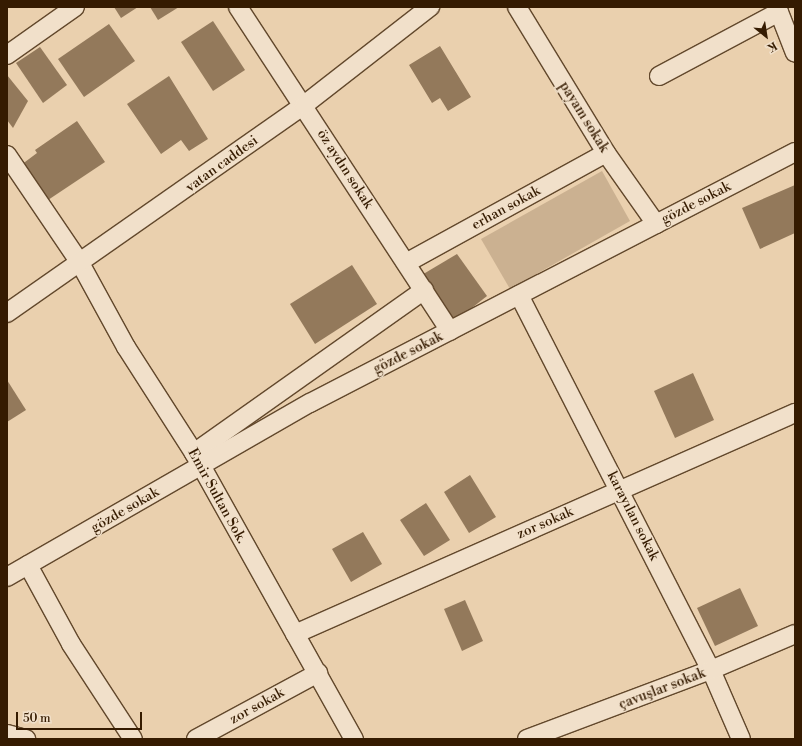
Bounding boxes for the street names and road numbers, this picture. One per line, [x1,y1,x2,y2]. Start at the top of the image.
street label: payam sokak [556,79,612,155]
street label: öz aydın sokak [313,126,377,212]
street label: vatan caddesi [183,132,261,196]
street label: gözde sokak [658,178,734,228]
street label: erhan sokak [469,182,543,234]
street label: gözde sokak [370,328,446,378]
street label: Emir Sultan Sok. [184,446,250,546]
street label: karayılan sokak [603,469,663,563]
street label: gözde sokak [88,484,162,536]
street label: zor sokak [514,503,576,543]
street label: çavuşlar sokak [616,665,708,713]
street label: zor sokak [227,684,287,728]

